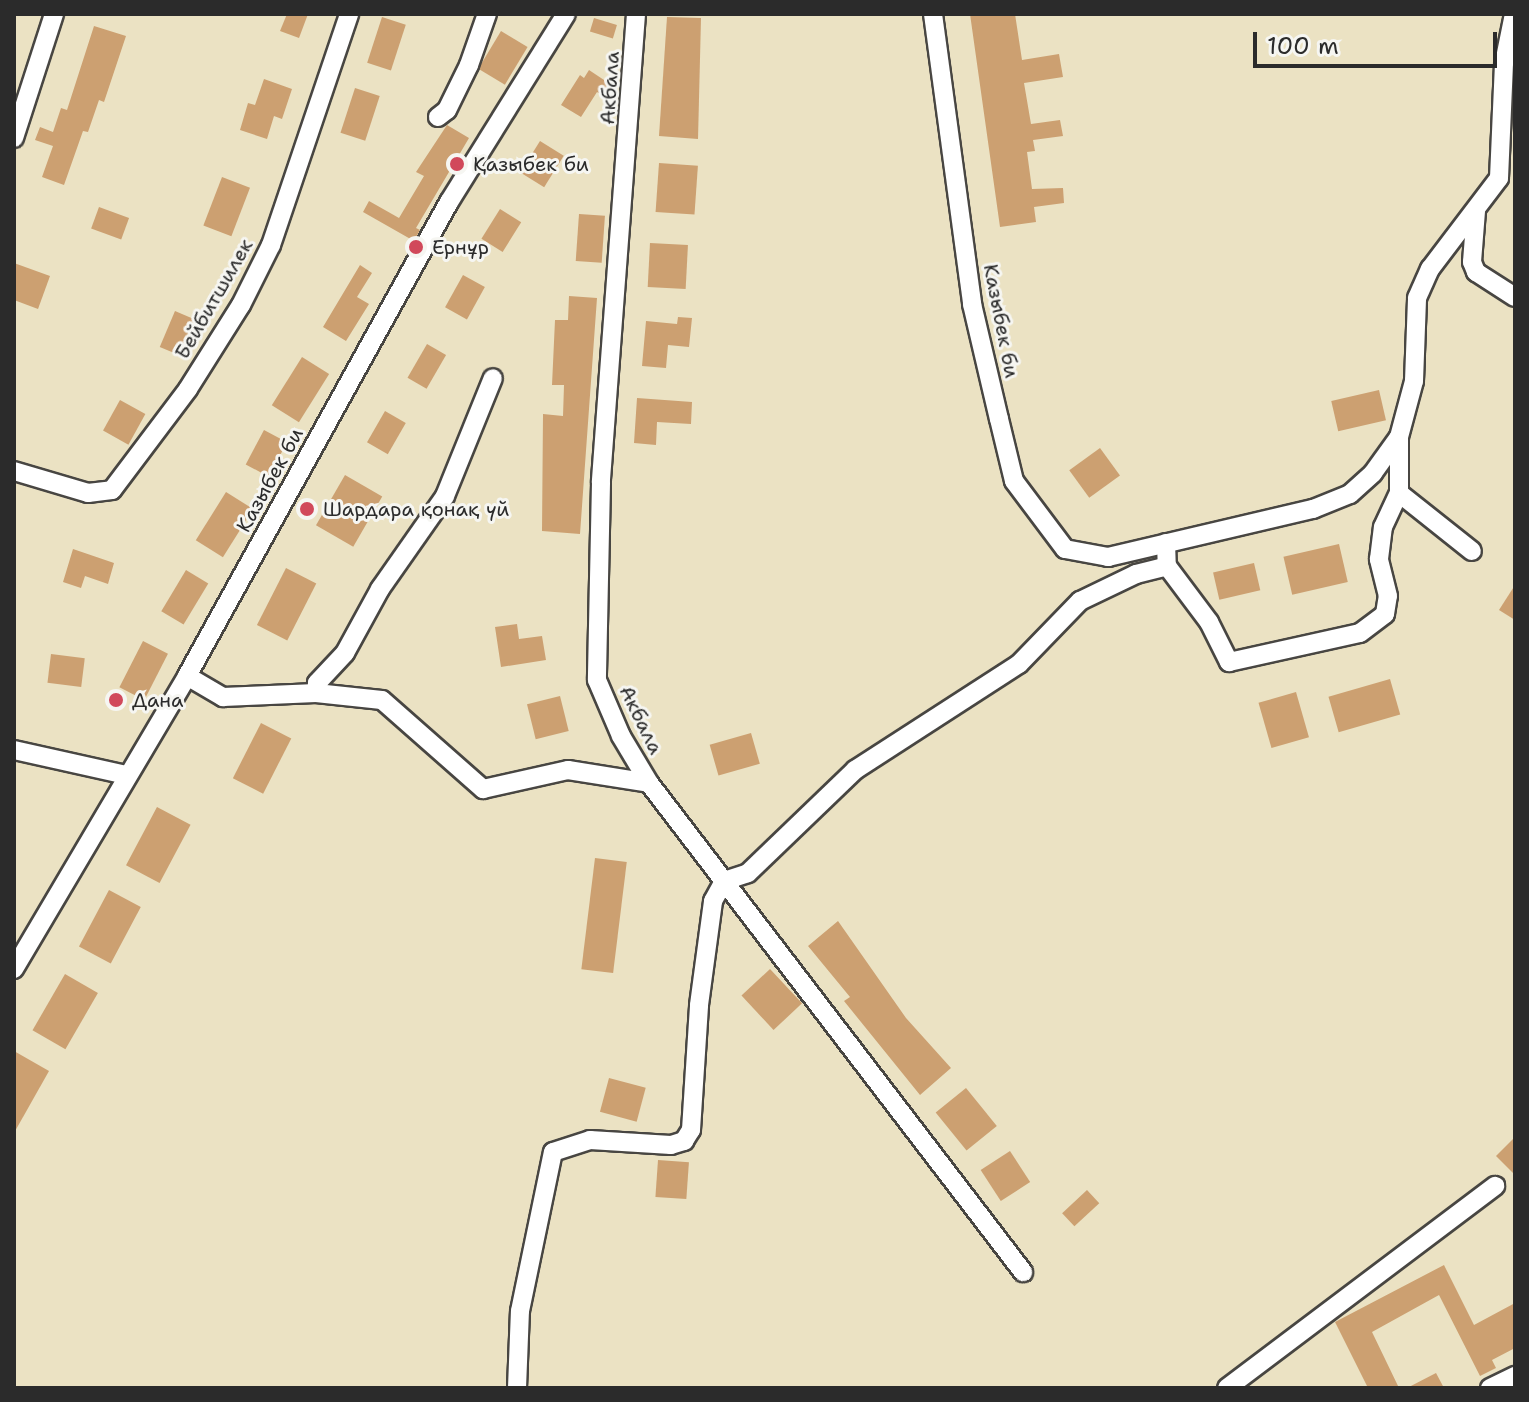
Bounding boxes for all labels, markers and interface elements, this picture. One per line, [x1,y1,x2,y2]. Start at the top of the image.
scale bar [1257,16,1501,66]
text: 100 m [1267,30,1339,62]
street label: Акбала [595,51,625,125]
place label: Қазыбек би [473,152,589,176]
marker: Қазыбек би [448,155,466,173]
street label: Бейбитшилек [170,235,258,363]
place label: Ернұр [432,235,489,259]
marker: Ернұр [407,238,425,256]
street label: Казыбек би [978,262,1024,380]
street label: Казыбек би [232,424,308,536]
place label: Шардара қонақ үй [323,497,509,521]
marker: Шардара қонақ үй [298,500,316,518]
street label: Акбала [614,682,668,758]
place label: Дана [132,688,183,712]
marker: Дана [107,691,125,709]

